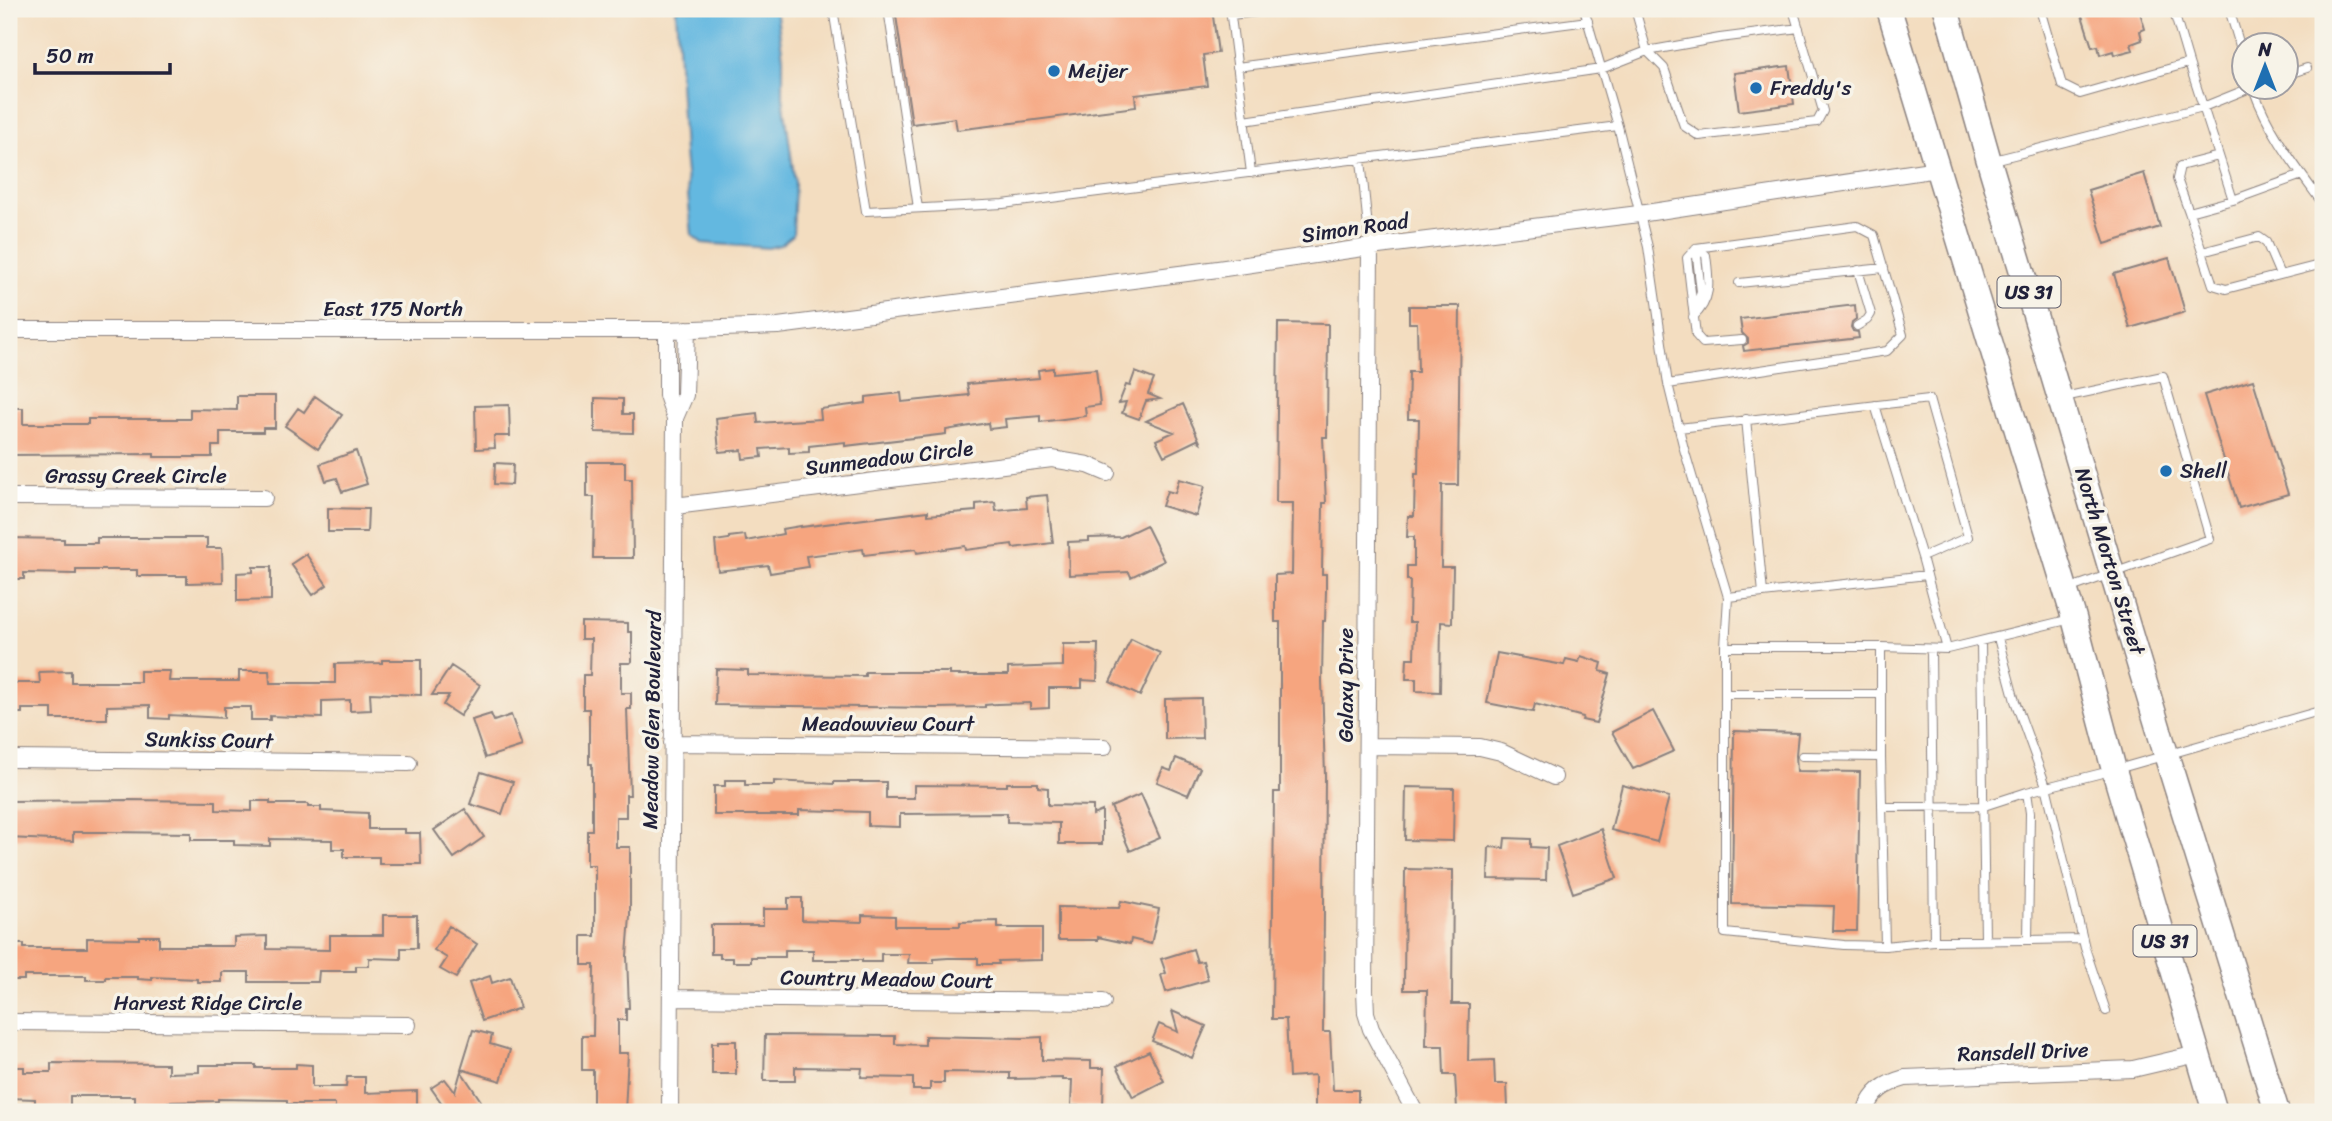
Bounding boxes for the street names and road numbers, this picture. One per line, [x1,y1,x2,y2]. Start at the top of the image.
street label: Simon Road [1299,201,1413,254]
road number: US 31 [1997,276,2060,308]
street label: East 175 North [323,290,463,328]
street label: Sunmeadow Circle [803,429,975,487]
street label: Grassy Creek Circle [45,457,227,495]
street label: North Morton Street [2063,463,2157,661]
street label: Meadow Glen Boulevard [631,608,673,830]
street label: Galaxy Drive [1327,627,1365,742]
street label: Meadowview Court [802,705,976,743]
street label: Sunkiss Court [145,720,275,760]
road number: US 31 [2134,925,2196,956]
street label: Country Meadow Court [780,958,994,1000]
street label: Harvest Ridge Circle [114,984,302,1022]
street label: Ransdell Drive [1957,1031,2089,1073]

